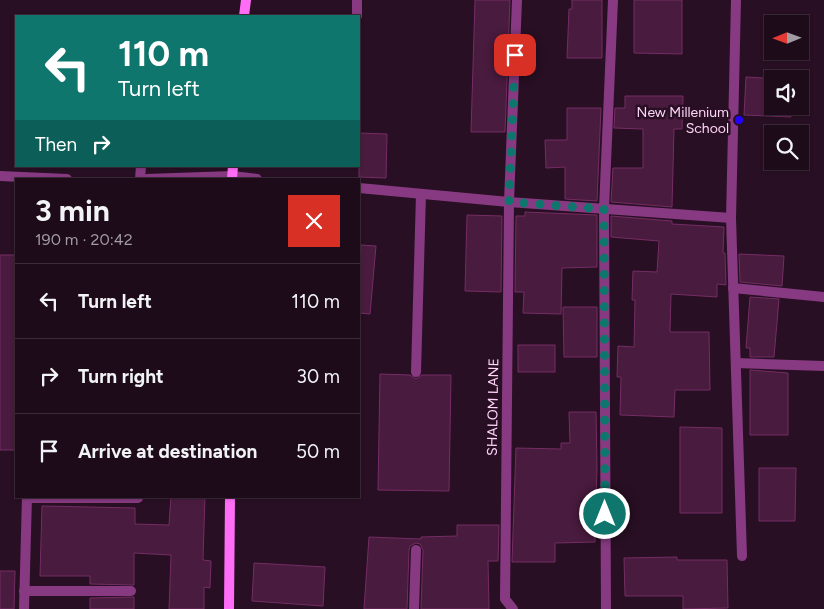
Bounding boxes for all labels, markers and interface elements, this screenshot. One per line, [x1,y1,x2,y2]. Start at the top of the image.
north arrow [764,15,809,60]
map controls [764,15,809,170]
text: 110 m [118,33,209,75]
pin [494,34,536,76]
icon: left [35,35,100,100]
icon: arrive [501,41,529,69]
button: sound [764,70,809,115]
text: Turn left [118,75,200,102]
place label: New Millenium School [637,104,729,137]
marker: New Millenium School [733,114,745,126]
button: search [764,125,809,170]
icon: right [87,130,115,158]
text: Then [35,133,77,156]
text: 3 min [35,192,110,229]
button: close [288,195,340,247]
text: 190 m · 20:42 [35,230,133,249]
icon: left [35,287,63,315]
text: Turn left [78,290,152,313]
text: 110 m [291,290,340,313]
street label: SHALOM LANE [484,358,502,456]
icon: right [35,362,63,390]
text: Turn right [78,365,164,388]
text: 30 m [297,365,340,388]
icon: arrive [35,437,63,465]
text: Arrive at destination [78,440,257,463]
text: 50 m [296,440,340,463]
position arrow [578,487,630,539]

